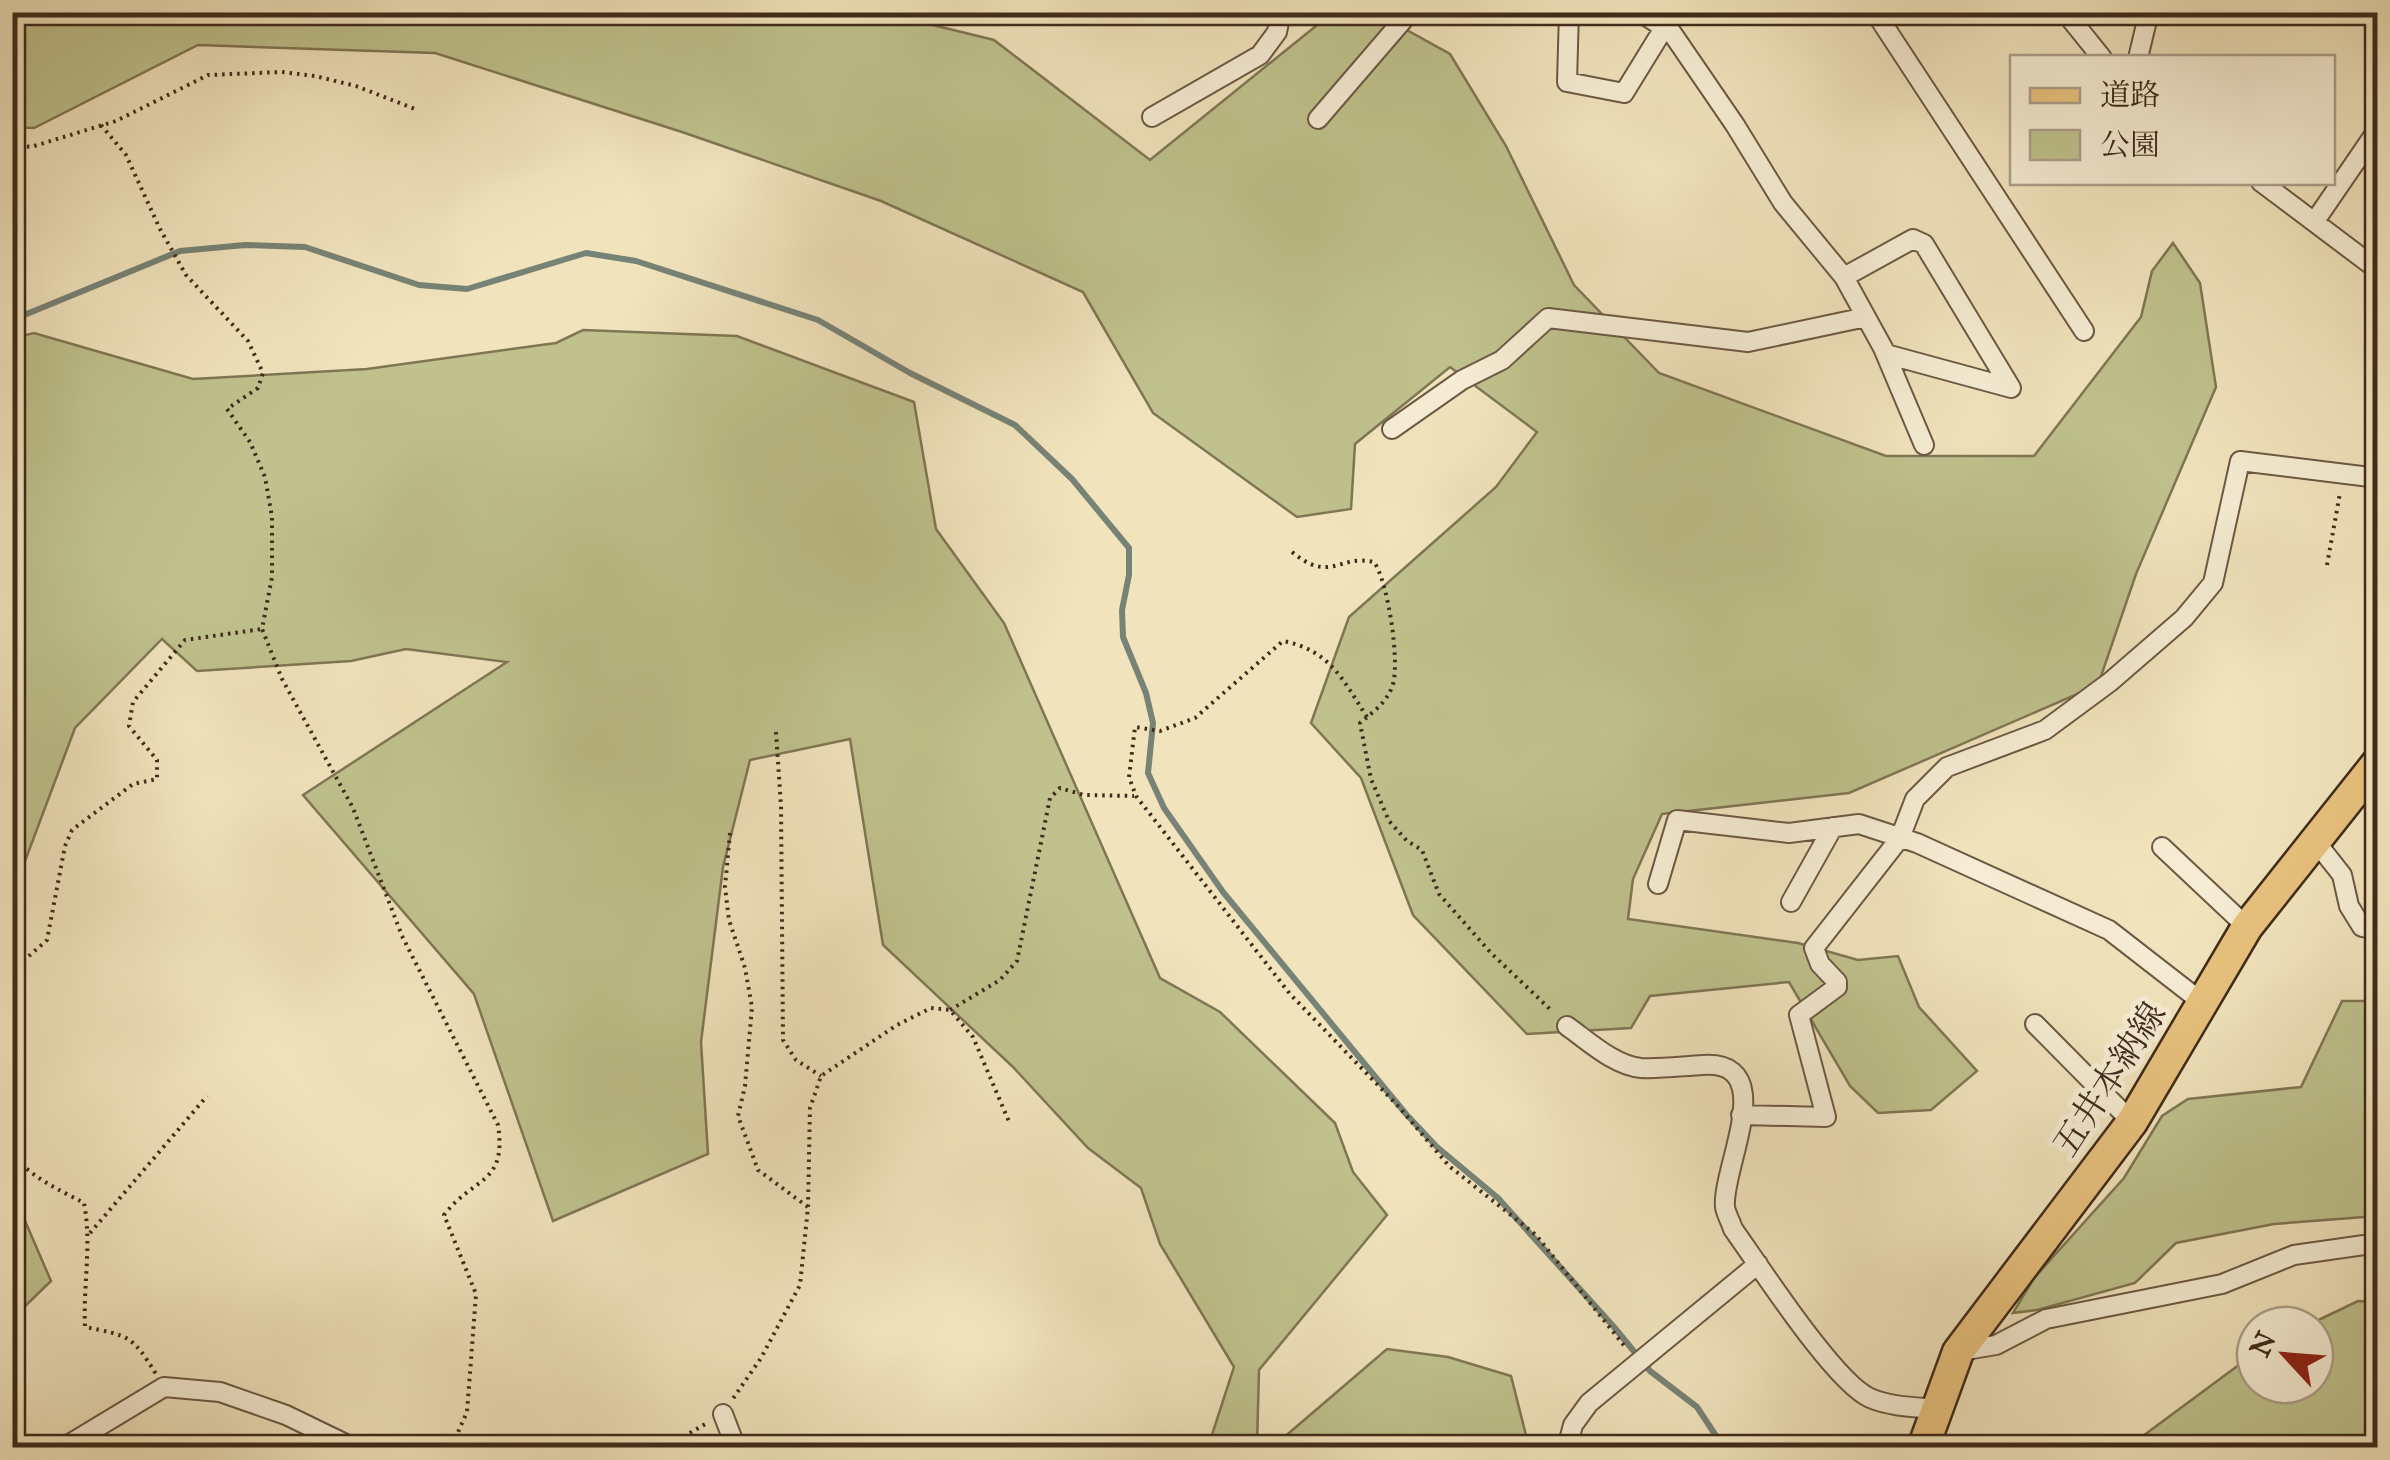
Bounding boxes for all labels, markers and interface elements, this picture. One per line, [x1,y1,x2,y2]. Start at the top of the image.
legend [2010,55,2335,185]
text: 道路 [2100,77,2160,113]
text: 公園 [2100,127,2160,163]
street label: 五井本納線 [2044,994,2175,1164]
north arrow [2235,1305,2335,1405]
text: N [2242,1326,2284,1363]

